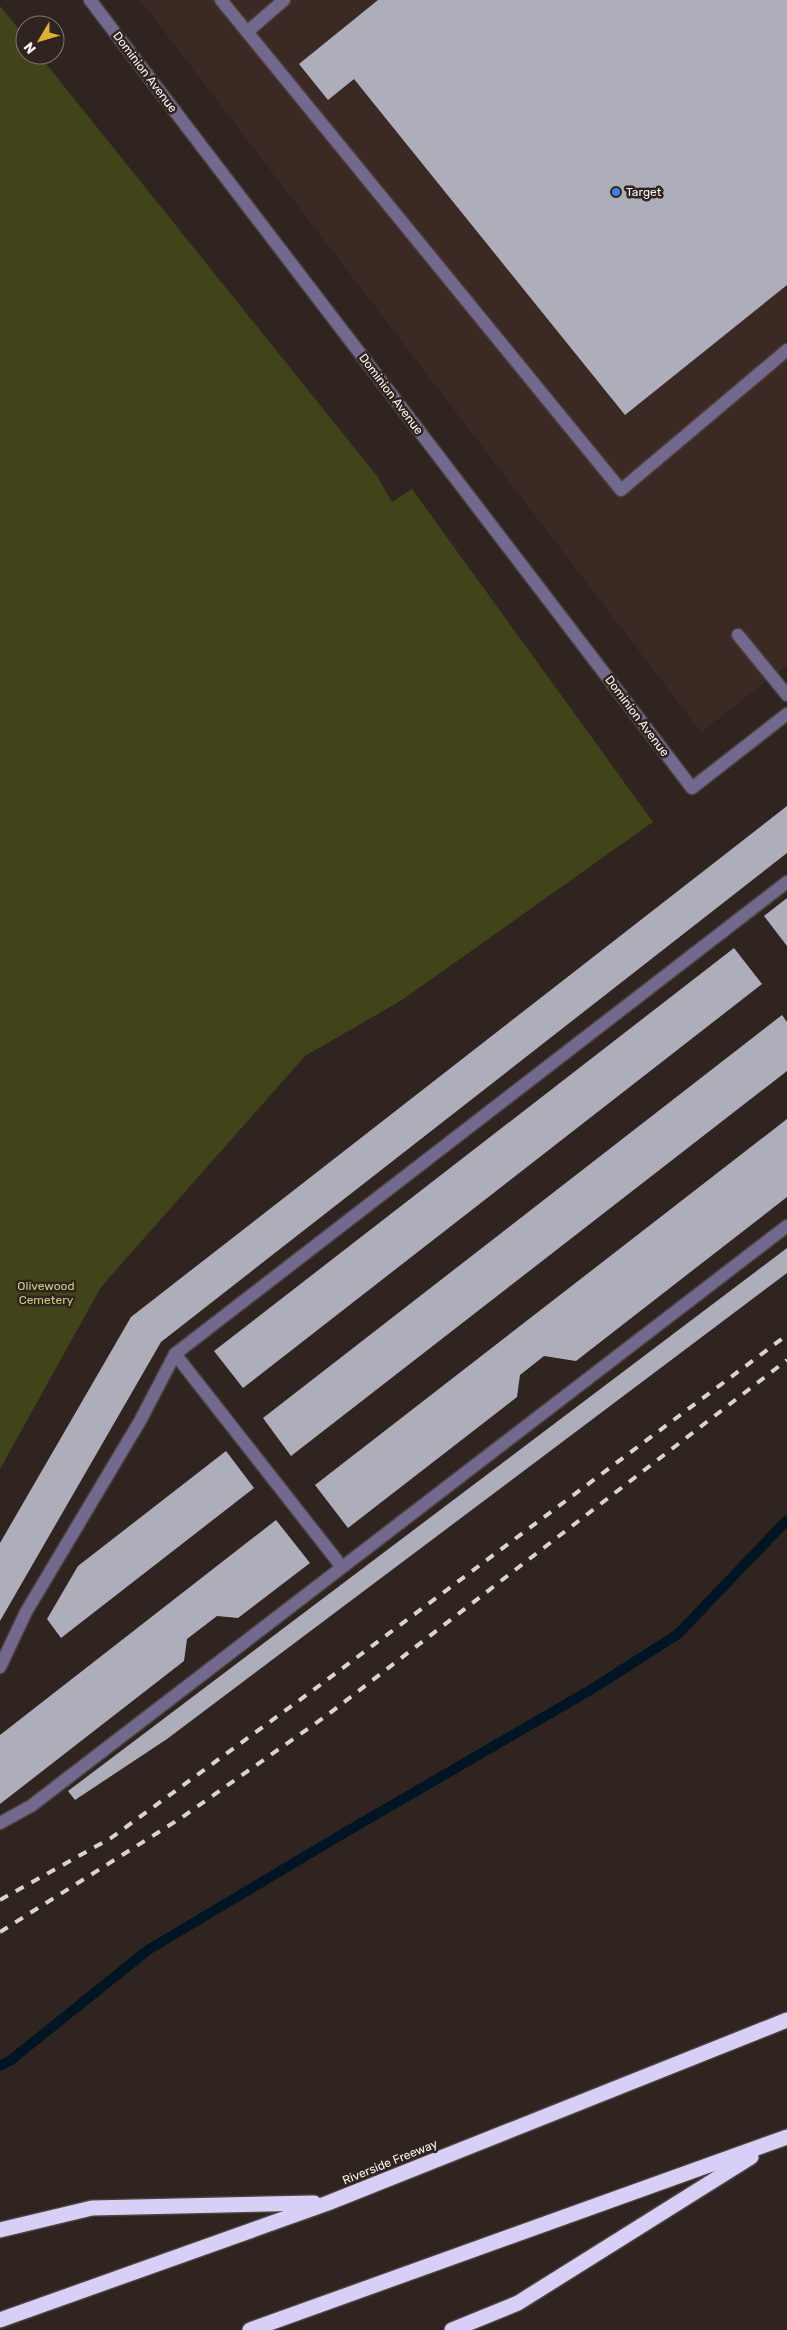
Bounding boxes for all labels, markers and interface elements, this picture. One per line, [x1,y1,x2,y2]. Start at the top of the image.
north arrow [15,15,65,65]
street label: Dominion Avenue [110,29,180,115]
text: N [20,38,40,57]
place label: Target [626,185,662,199]
marker: Target [610,186,622,198]
street label: Dominion Avenue [356,351,426,437]
street label: Dominion Avenue [602,673,672,759]
park label: Olivewood Cemetery [17,1279,75,1307]
street label: Riverside Freeway [340,2136,440,2187]

